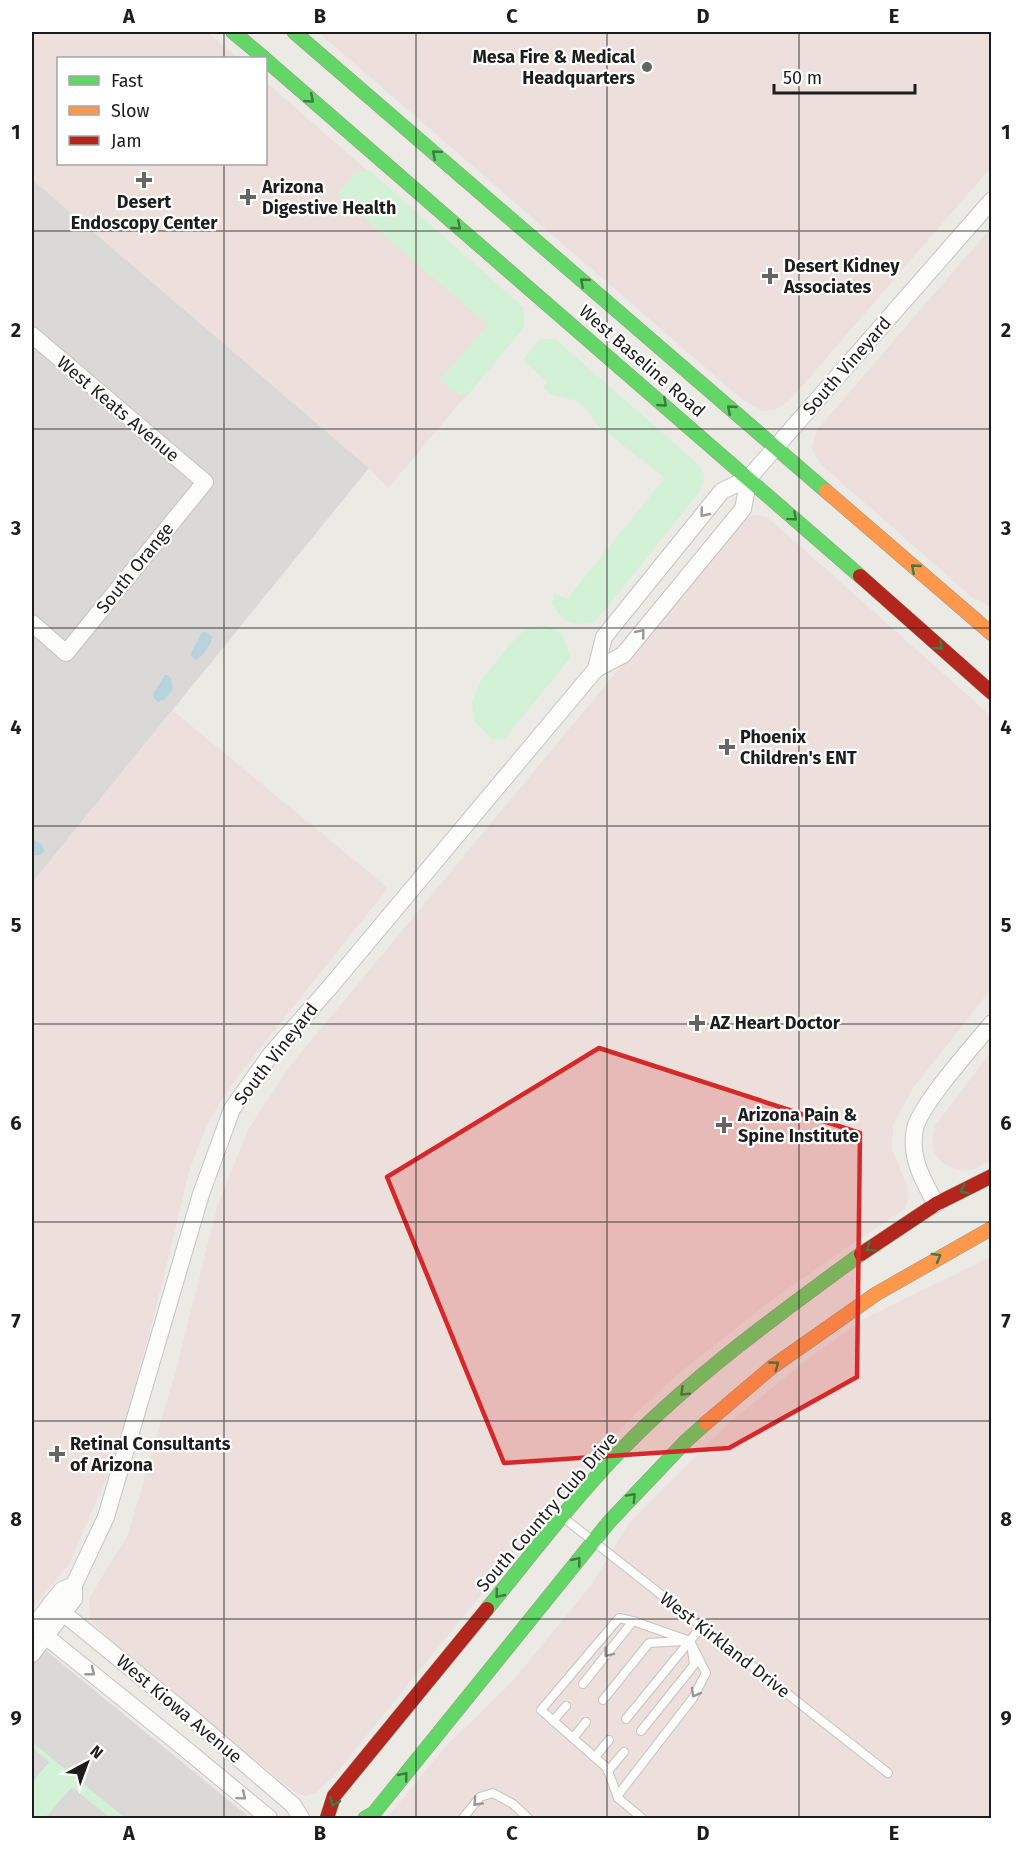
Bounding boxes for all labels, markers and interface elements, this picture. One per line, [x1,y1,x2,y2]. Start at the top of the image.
text: A [122,4,136,28]
text: B [314,4,326,28]
text: C [506,4,518,28]
text: D [696,4,710,28]
text: E [889,4,899,28]
place label: Mesa Fire & Medical Headquarters [473,46,636,89]
legend [57,57,267,165]
scale bar [774,57,915,95]
marker: Mesa Fire & Medical Headquarters [640,60,654,74]
text: 50 m [783,67,822,89]
text: Fast [111,70,144,92]
one-way arrow [303,92,313,103]
text: Slow [111,100,150,122]
text: 1 [11,120,21,144]
text: 1 [1001,120,1011,144]
text: Jam [111,130,142,152]
one-way arrow [432,150,443,161]
marker: Desert Endoscopy Center [135,171,153,189]
place label: Arizona Digestive Health [261,176,396,219]
marker: Arizona Digestive Health [239,188,257,206]
place label: Desert Endoscopy Center [71,191,218,234]
one-way arrow [450,219,461,230]
place label: Desert Kidney Associates [783,255,900,298]
marker: Desert Kidney Associates [761,267,779,285]
one-way arrow [580,278,591,289]
street label: West Baseline Road [574,300,710,422]
street label: South Vineyard [798,312,896,420]
text: 2 [11,318,21,342]
text: 2 [1001,318,1011,342]
street label: West Keats Avenue [52,351,184,467]
one-way arrow [656,396,667,407]
one-way arrow [727,405,738,416]
one-way arrow [700,506,711,517]
one-way arrow [786,510,797,521]
text: 3 [10,516,21,540]
text: 3 [1000,516,1011,540]
street label: South Orange [92,518,178,618]
one-way arrow [911,564,922,575]
one-way arrow [633,629,644,640]
one-way arrow [932,639,943,650]
text: 4 [10,715,22,739]
text: 4 [1000,715,1012,739]
place label: Phoenix Children's ENT [740,726,857,769]
marker: Phoenix Children's ENT [718,738,736,756]
text: 5 [11,913,22,937]
text: 5 [1001,913,1012,937]
street label: South Vineyard [229,999,323,1109]
place label: AZ Heart Doctor [709,1012,841,1034]
marker: AZ Heart Doctor [688,1014,706,1032]
place label: Arizona Pain & Spine Institute [737,1104,859,1147]
text: 6 [10,1111,22,1135]
text: 6 [1000,1111,1012,1135]
marker: Arizona Pain & Spine Institute [715,1116,733,1134]
one-way arrow [959,1183,970,1194]
one-way arrow [865,1240,876,1251]
one-way arrow [931,1253,941,1265]
text: 7 [11,1309,21,1333]
text: 7 [1001,1309,1011,1333]
one-way arrow [768,1361,779,1372]
one-way arrow [680,1385,690,1396]
street label: South Country Club Drive [472,1428,622,1596]
place label: Retinal Consultants of Arizona [70,1433,231,1476]
marker: Retinal Consultants of Arizona [48,1445,66,1463]
one-way arrow [624,1493,635,1504]
text: 8 [10,1507,22,1531]
text: 8 [1000,1507,1012,1531]
one-way arrow [570,1557,581,1568]
street label: West Kirkland Drive [655,1587,795,1703]
one-way arrow [496,1588,507,1599]
one-way arrow [605,1646,616,1657]
street label: West Kiowa Avenue [112,1650,246,1768]
one-way arrow [84,1665,95,1676]
one-way arrow [691,1687,702,1697]
text: 9 [10,1706,22,1730]
text: 9 [1000,1706,1012,1730]
north arrow [57,1733,117,1793]
text: N [86,1741,107,1763]
one-way arrow [397,1772,408,1783]
one-way arrow [235,1789,246,1800]
one-way arrow [329,1795,341,1806]
one-way arrow [473,1796,484,1806]
text: A [122,1821,136,1845]
text: B [314,1821,326,1845]
text: C [506,1821,518,1845]
text: D [696,1821,710,1845]
text: E [889,1821,899,1845]

